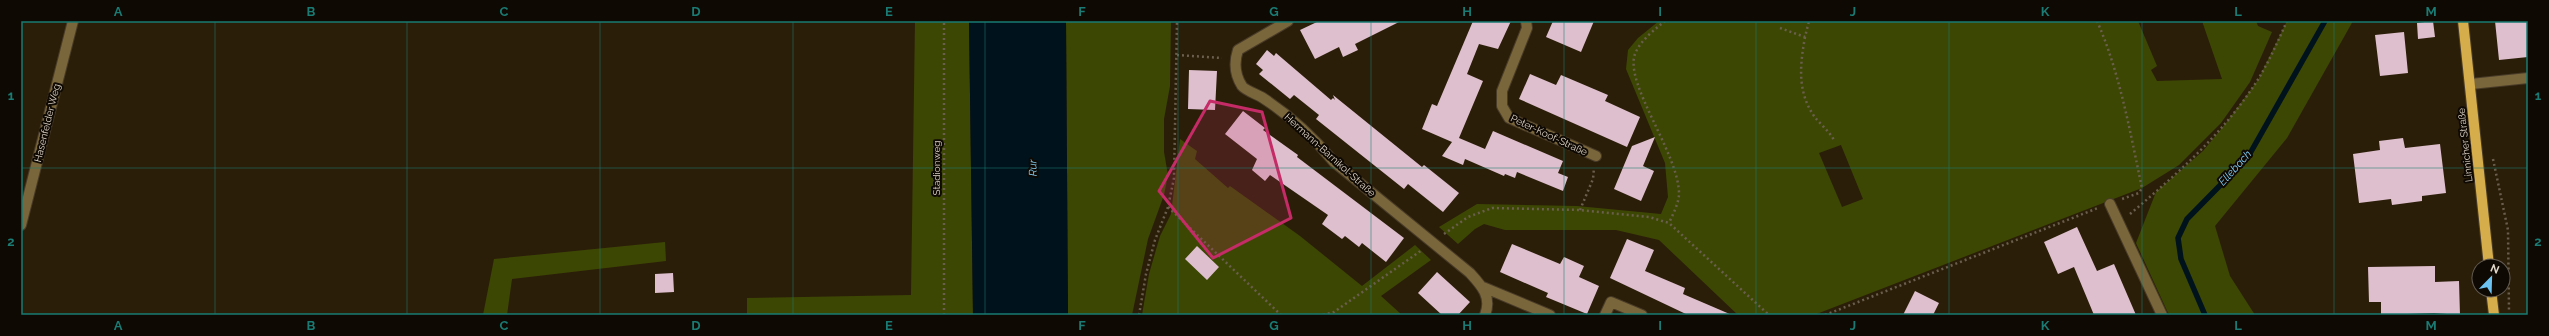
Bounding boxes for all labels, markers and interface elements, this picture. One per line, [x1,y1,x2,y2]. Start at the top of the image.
text: A [114,4,123,19]
text: B [307,4,316,19]
text: C [500,4,509,19]
text: D [691,4,701,19]
text: E [885,4,893,19]
text: F [1078,4,1086,19]
text: G [1269,4,1279,19]
text: H [1462,4,1472,19]
text: I [1658,4,1662,19]
text: J [1850,4,1856,19]
text: K [2041,4,2050,19]
text: L [2234,4,2242,19]
text: M [2425,4,2437,19]
street label: Hasenfelder Weg [32,83,62,163]
text: 1 [8,88,15,103]
text: 1 [2535,88,2542,103]
street label: Linnicher Straße [2456,107,2474,183]
street label: Hermann-Barnikol-Straße [1282,111,1378,199]
street label: Peter-Koof-Straße [1509,112,1589,158]
street label: Stadionweg [931,141,942,195]
water label: Ellebach [2216,148,2254,188]
water label: Rur [1026,158,1040,177]
text: 2 [7,234,15,249]
text: 2 [2534,234,2542,249]
north arrow [2471,258,2511,298]
text: N [2488,262,2501,277]
text: A [114,318,123,333]
text: B [307,318,316,333]
text: C [500,318,509,333]
text: D [691,318,701,333]
text: E [885,318,893,333]
text: F [1078,318,1086,333]
text: G [1269,318,1279,333]
text: H [1462,318,1472,333]
text: I [1658,318,1662,333]
text: J [1850,318,1856,333]
text: K [2041,318,2050,333]
text: L [2234,318,2242,333]
text: M [2425,318,2437,333]

